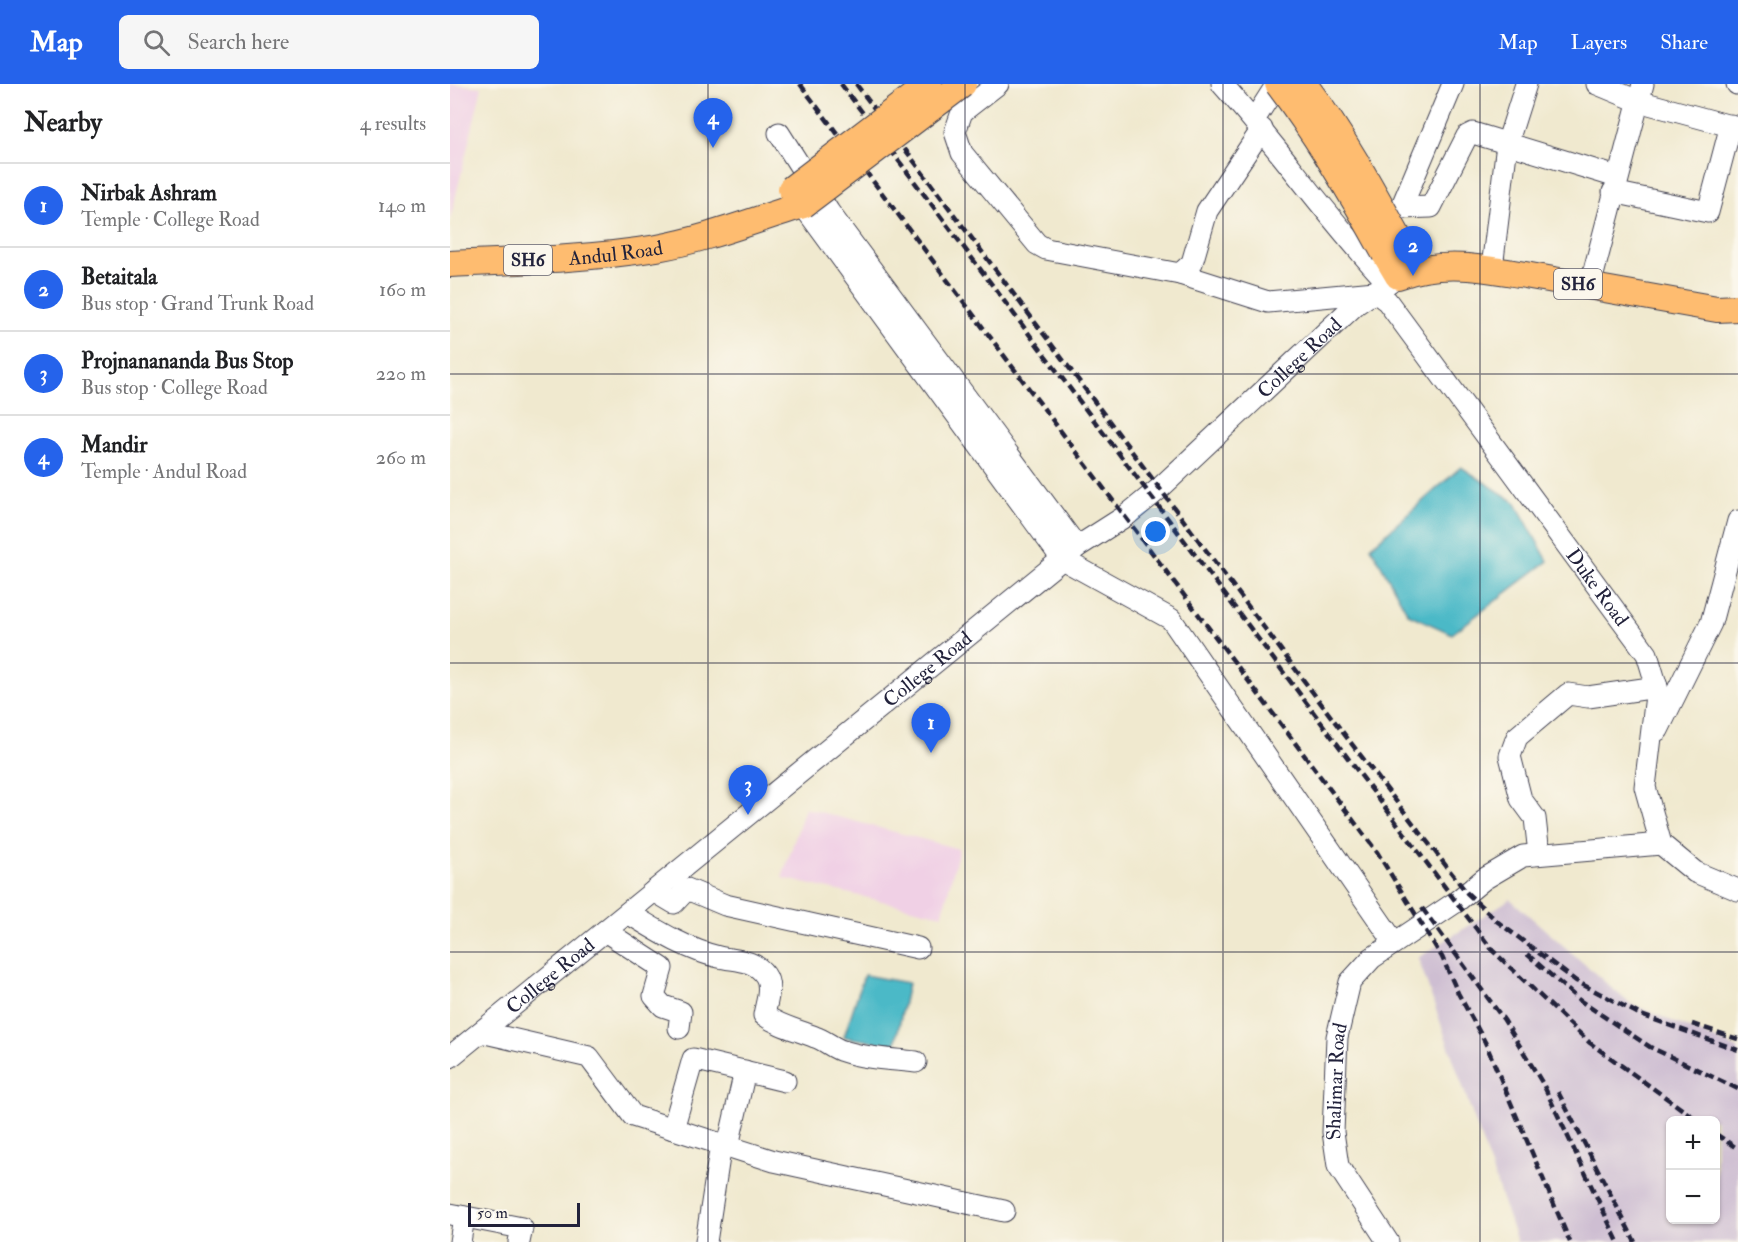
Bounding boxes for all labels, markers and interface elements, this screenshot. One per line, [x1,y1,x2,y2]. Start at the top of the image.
search box [119,15,539,69]
text: Map [30,25,83,60]
icon: search [140,26,173,59]
text: Search here [188,28,289,56]
text: Map [1498,29,1538,56]
text: Layers [1571,29,1627,56]
text: Share [1660,29,1708,56]
pin: 4 [694,98,732,148]
text: Nearby [24,107,102,139]
text: 4 results [360,111,426,136]
text: Nirbak Ashram [81,179,217,207]
text: 1 [40,193,47,218]
text: 140 m [378,193,426,218]
text: Temple · College Road [81,207,260,232]
pin: 2 [1394,226,1432,276]
street label: Andul Road [567,235,665,271]
road number: SH6 [504,245,552,275]
text: Betaitala [81,263,157,291]
road number: SH6 [1554,269,1602,299]
text: 2 [38,277,49,302]
text: 160 m [379,277,426,302]
text: Bus stop · Grand Trunk Road [81,291,314,316]
street label: College Road [1252,312,1347,404]
text: Projnanananda Bus Stop [81,347,293,375]
text: 3 [40,361,47,386]
text: 220 m [376,361,426,386]
text: Bus stop · College Road [81,375,268,400]
text: Mandir [81,431,147,459]
text: 4 [38,445,49,470]
text: 260 m [376,445,426,470]
text: Temple · Andul Road [81,459,247,484]
your location [1141,517,1170,546]
street label: Duke Road [1560,543,1634,631]
street label: College Road [878,626,977,713]
pin: 1 [912,704,950,753]
pin: 3 [728,766,768,815]
street label: College Road [501,932,600,1019]
street label: Shalimar Road [1321,1020,1353,1142]
map controls [1666,1116,1720,1224]
button: + [1666,1116,1720,1170]
button: − [1666,1170,1720,1224]
scale bar [468,1200,580,1228]
text: 50 m [477,1203,508,1223]

